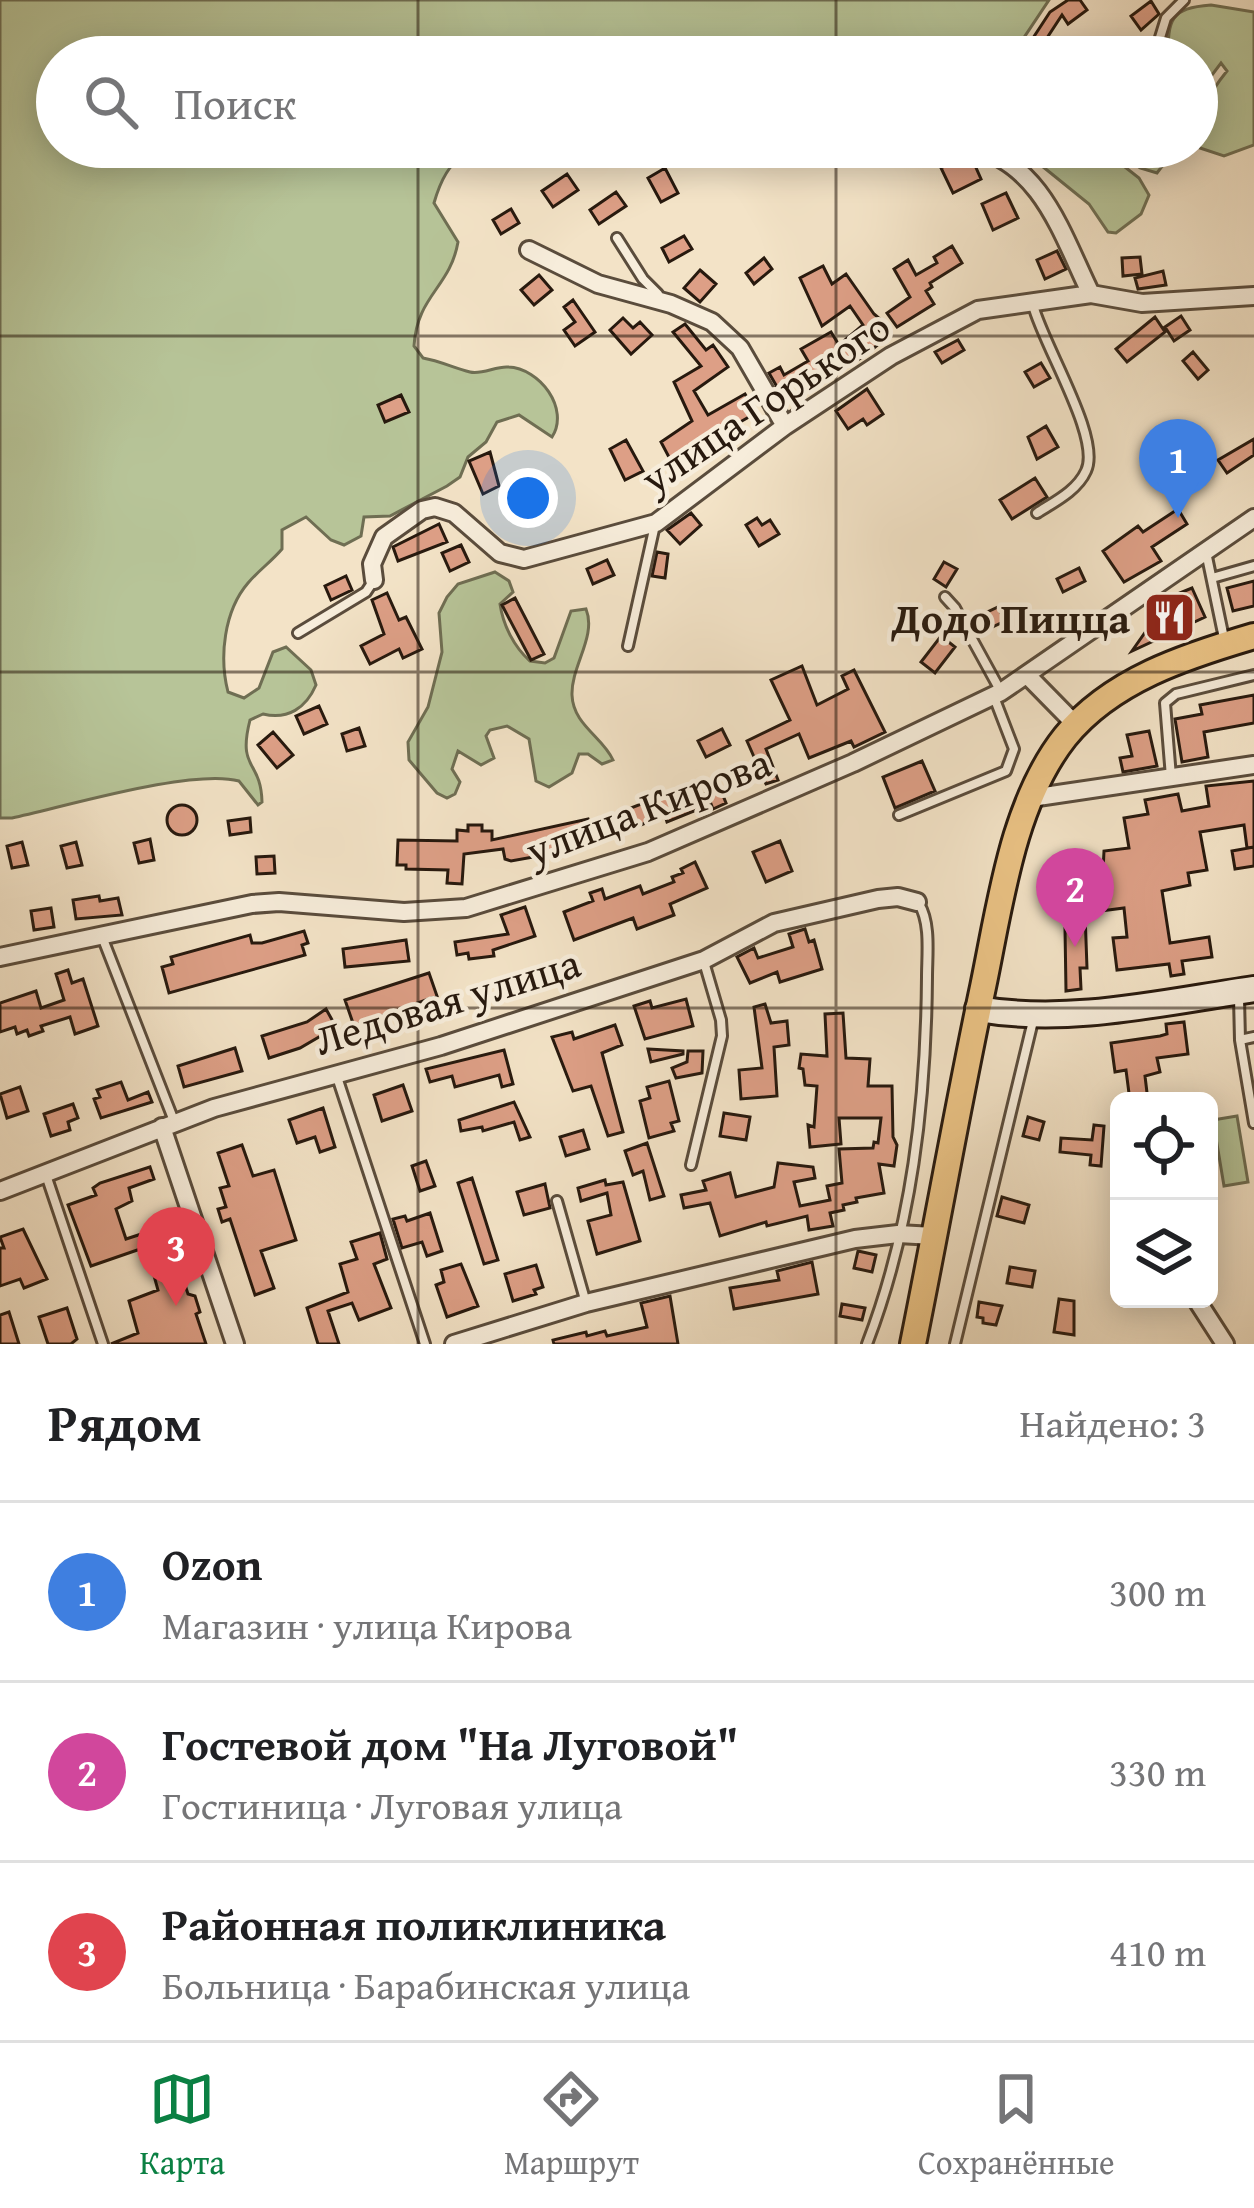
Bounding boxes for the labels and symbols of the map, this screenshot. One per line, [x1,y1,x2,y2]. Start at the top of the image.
street label: улица Горького [627,295,902,508]
pin: 1 [1139,419,1217,518]
your location [498,468,558,528]
place label: Додо Пицца [891,587,1130,648]
restaurant icon: Додо Пицца [1141,590,1197,646]
street label: улица Кирова [516,731,779,881]
pin: 2 [1036,848,1114,947]
street label: Ледовая улица [306,931,587,1070]
pin: 3 [137,1207,215,1306]

